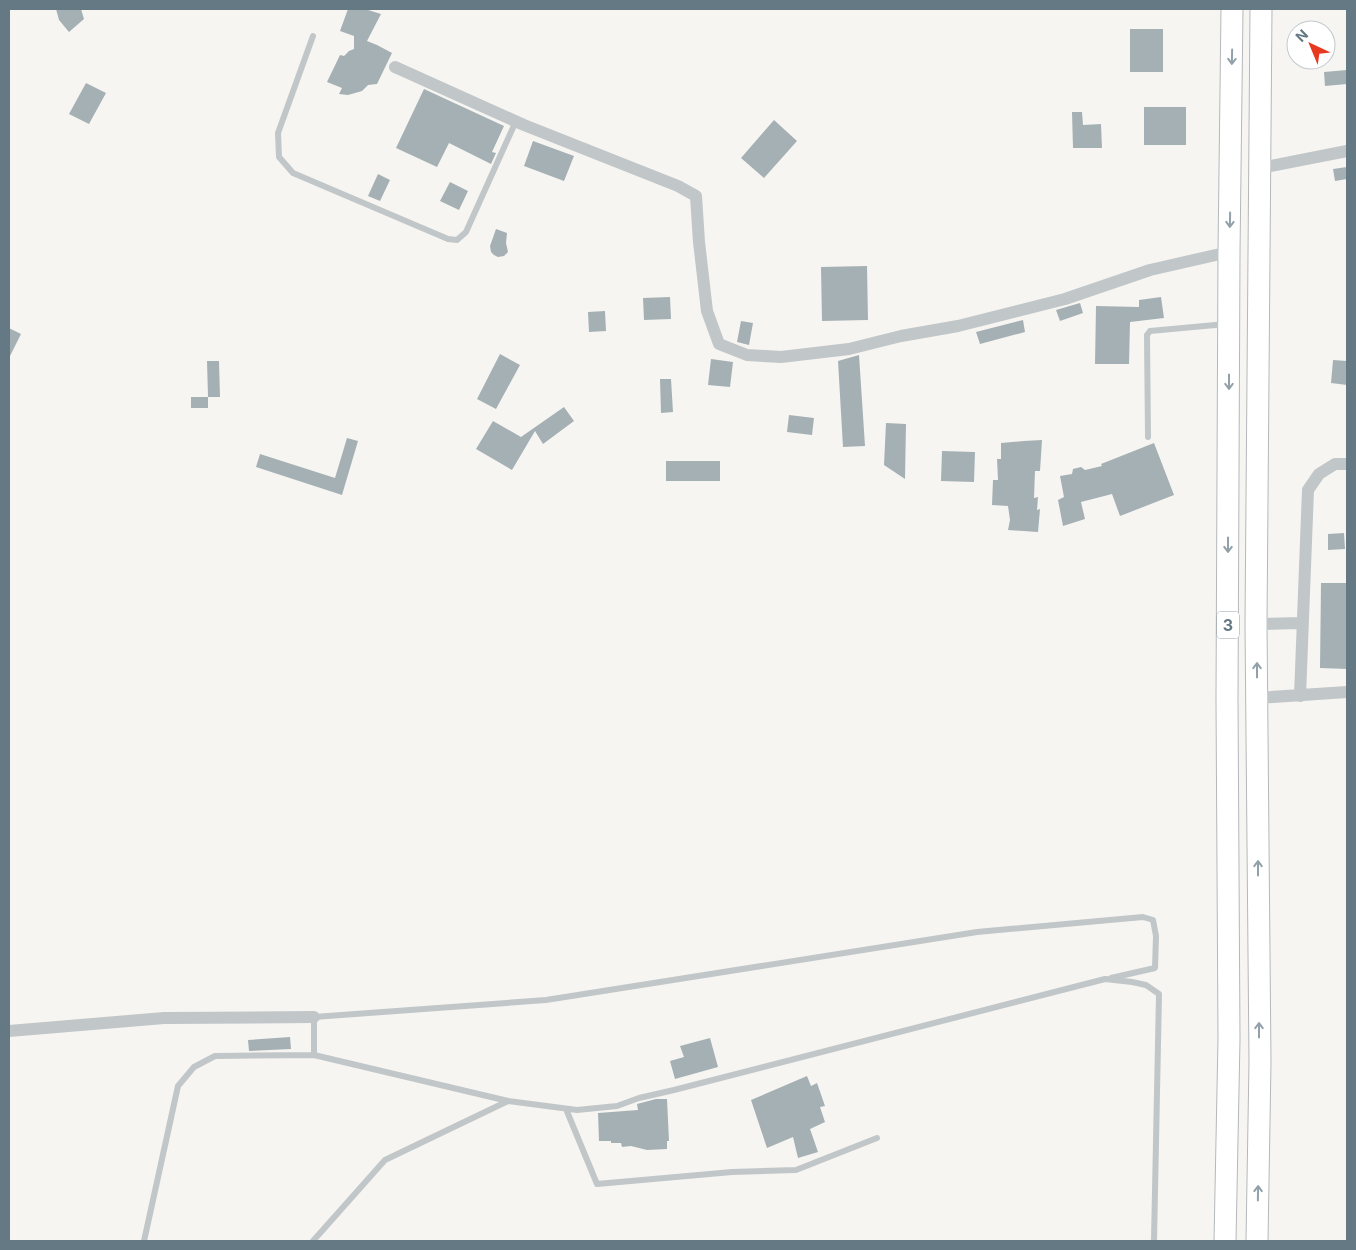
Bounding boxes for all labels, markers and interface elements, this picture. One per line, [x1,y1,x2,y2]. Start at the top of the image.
north arrow [1286,20,1336,70]
text: N [1292,25,1311,45]
one-way arrow [1227,49,1236,65]
one-way arrow [1225,212,1235,228]
one-way arrow [1224,374,1234,390]
one-way arrow [1223,536,1233,553]
road number: 3 [1217,612,1239,638]
one-way arrow [1252,662,1262,678]
one-way arrow [1253,860,1263,876]
one-way arrow [1254,1022,1264,1038]
one-way arrow [1253,1185,1262,1201]

